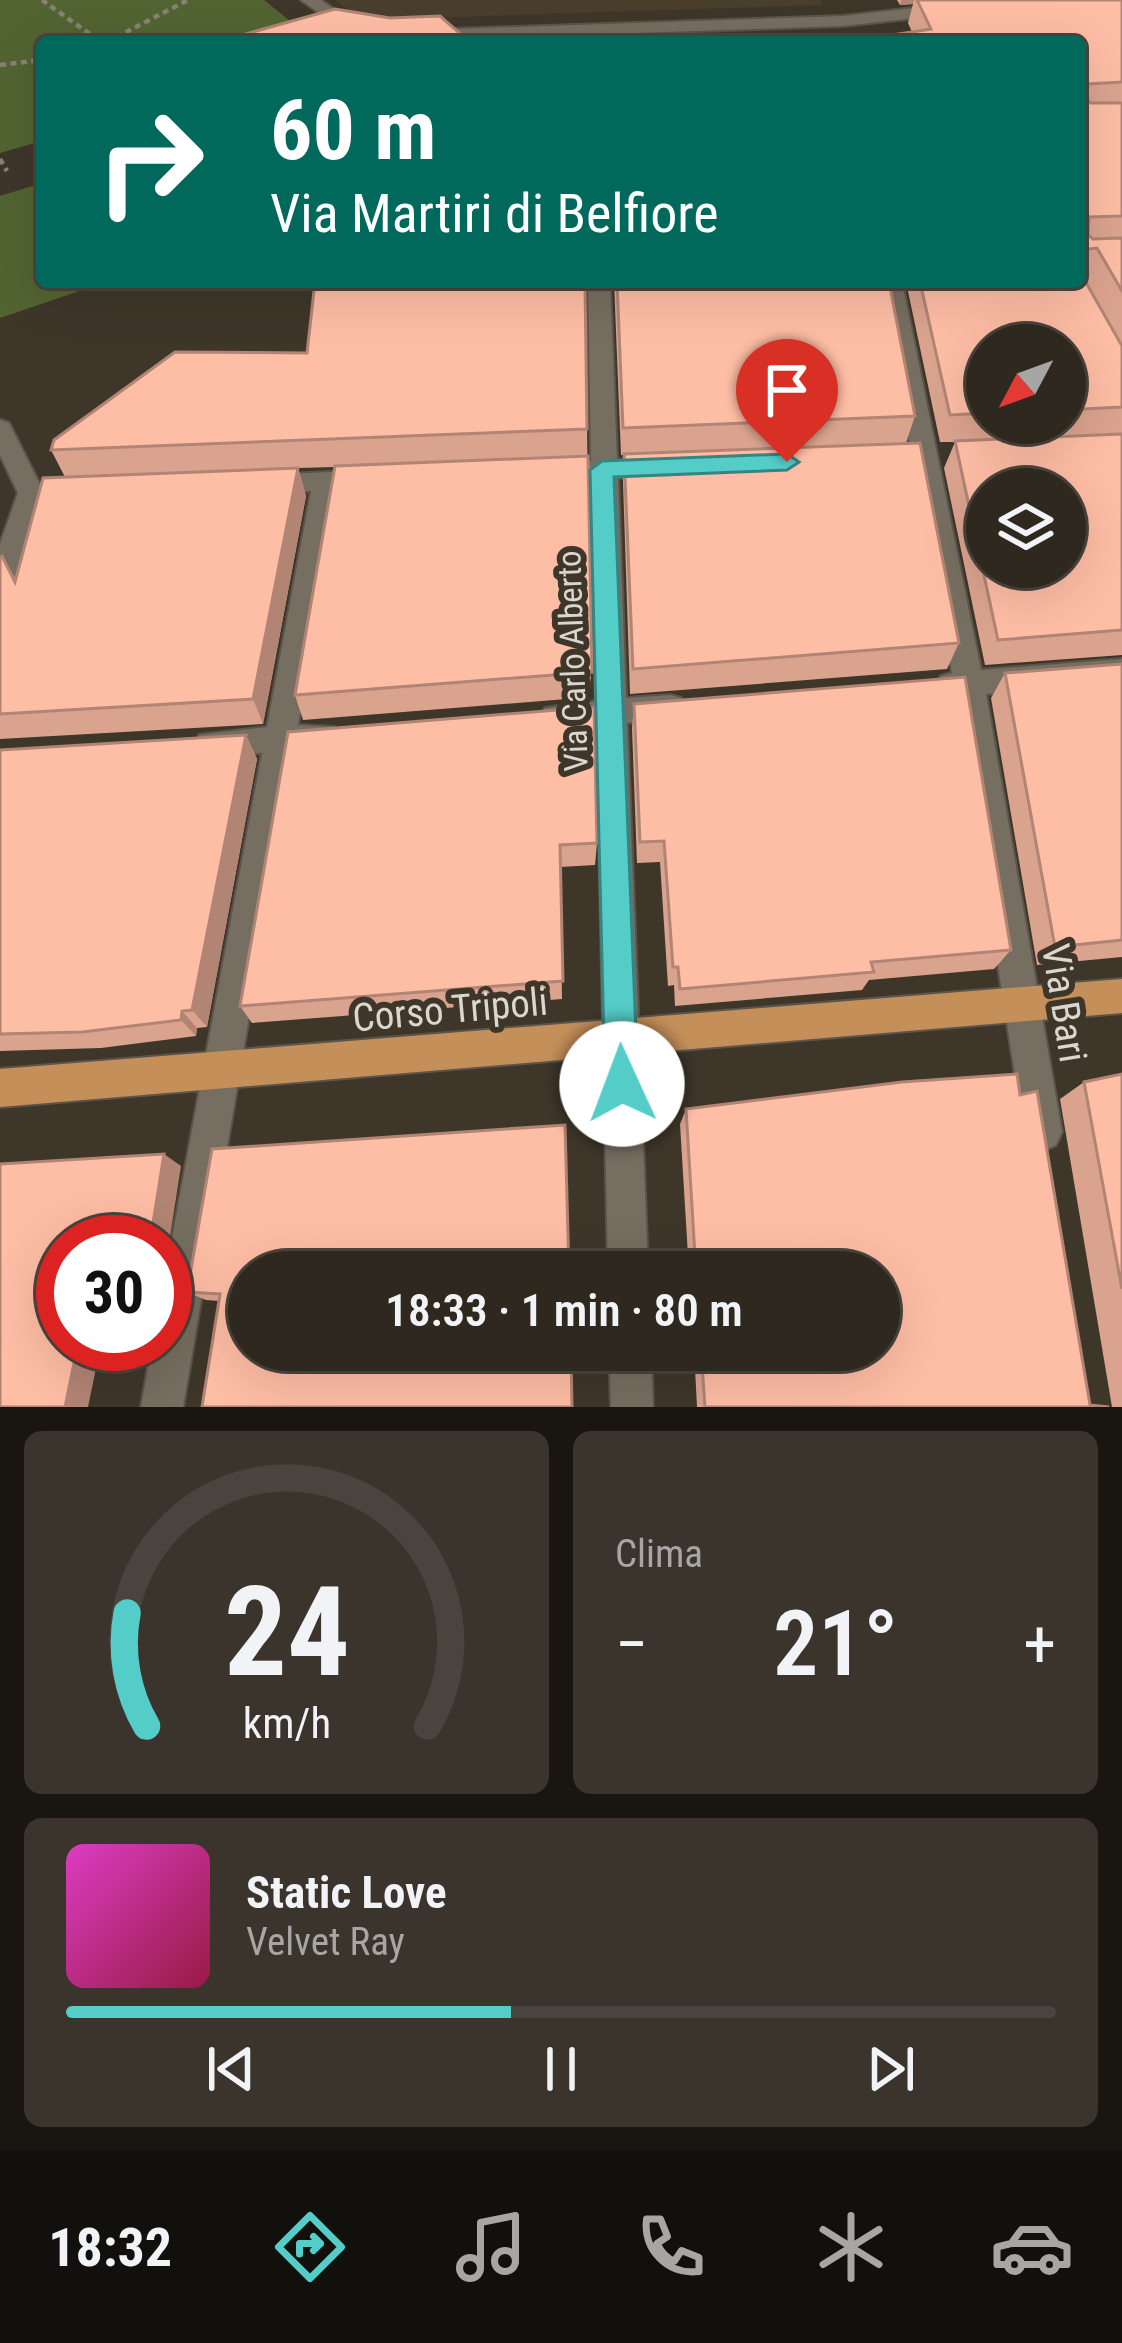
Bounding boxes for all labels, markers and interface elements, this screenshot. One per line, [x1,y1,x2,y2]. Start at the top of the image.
text: 60 m [270,81,437,180]
icon: right [72,84,228,240]
text: Via Martiri di Belfiore [270,182,719,245]
north arrow [966,324,1086,444]
map controls [966,324,1086,588]
pin [736,339,838,462]
icon: arrive [754,357,820,423]
button: layers [966,468,1086,588]
street label: Via Carlo Alberto [549,550,596,772]
street label: Via Bari [1032,941,1096,1066]
street label: Corso Tripoli [351,979,549,1041]
position arrow [559,1021,685,1147]
speed limit sign: 30 [36,1215,192,1371]
text: 18:33 · 1 min · 80 m [385,1284,743,1337]
text: Clima [615,1531,703,1577]
text: 24 [223,1559,350,1705]
text: 21° [773,1592,898,1697]
text: − [615,1606,648,1683]
text: + [1023,1606,1056,1683]
text: km/h [242,1697,331,1747]
text: Static Love [246,1866,447,1919]
text: Velvet Ray [246,1919,405,1965]
icon: previous [198,2036,264,2102]
icon: pause [528,2036,594,2102]
icon: next [858,2036,924,2102]
icon: directions [268,2205,352,2289]
icon: music [449,2205,533,2289]
icon: phone [629,2205,713,2289]
icon: climate [809,2205,893,2289]
icon: car [990,2205,1074,2289]
text: 18:32 [48,2216,172,2279]

